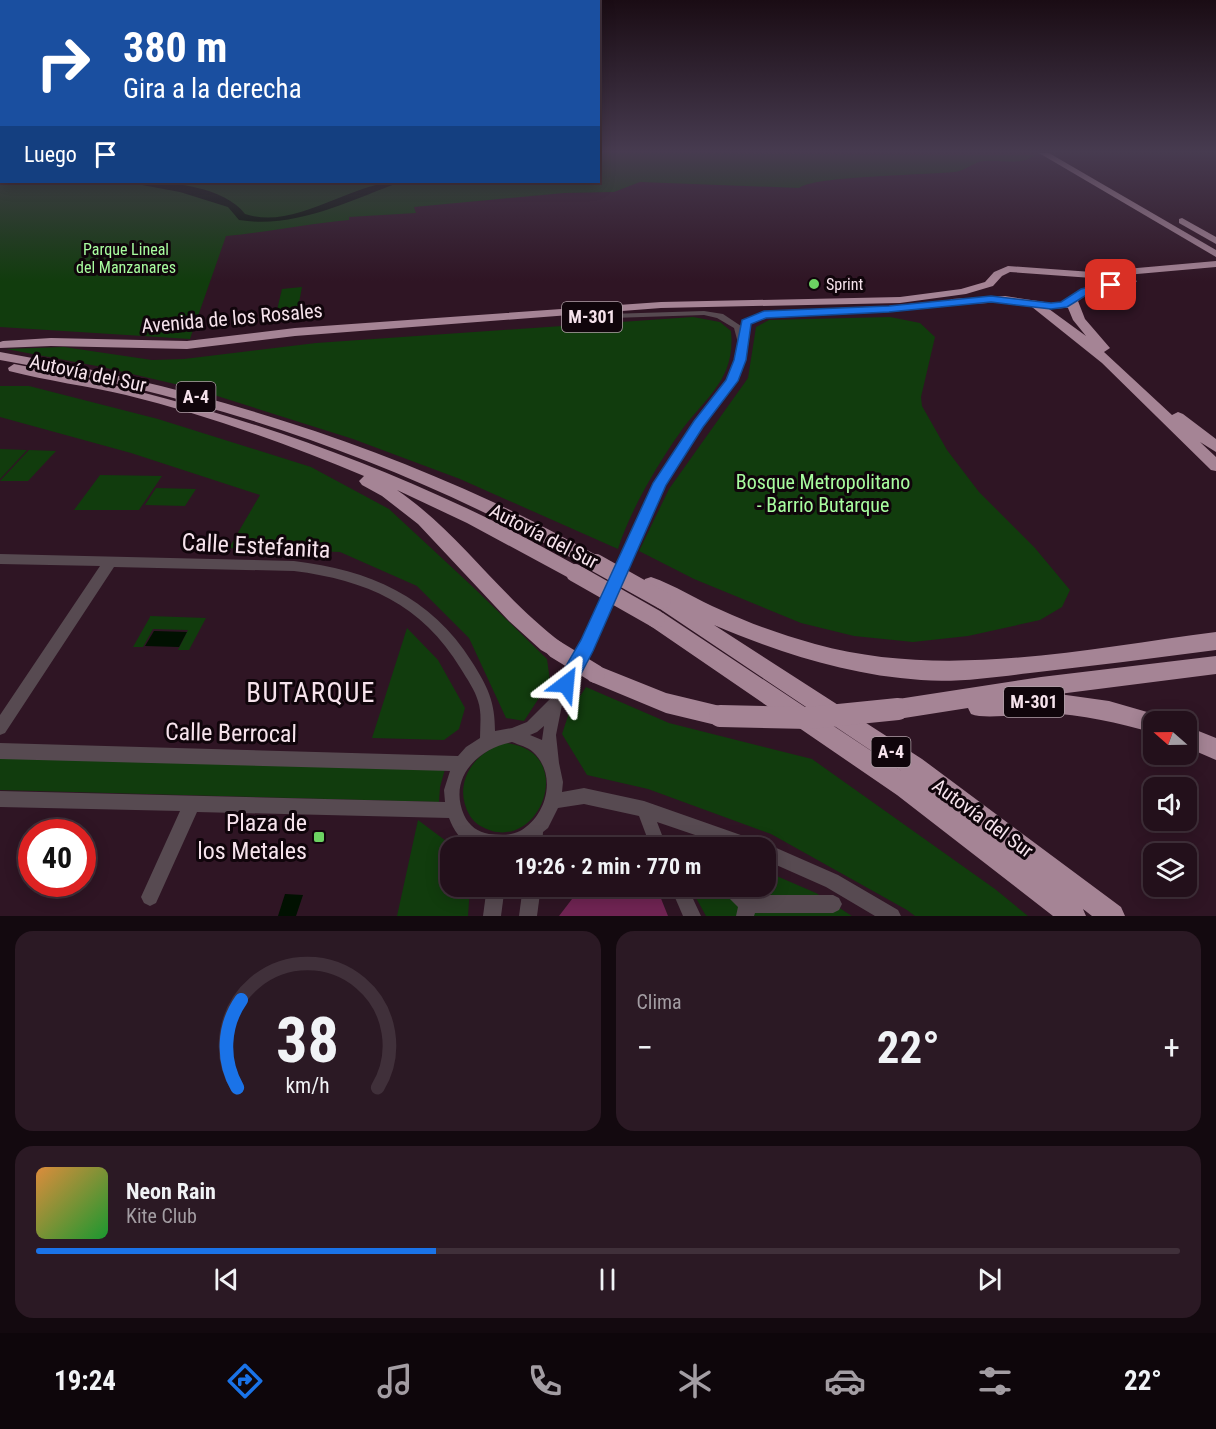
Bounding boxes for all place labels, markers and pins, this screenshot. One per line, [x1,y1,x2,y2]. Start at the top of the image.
pin [1085,259,1136,310]
place label: Sprint [826,275,863,294]
marker: Sprint [807,277,821,291]
place label: Plaza de los Metales [197,809,307,865]
marker: Plaza de los Metales [312,830,326,844]

